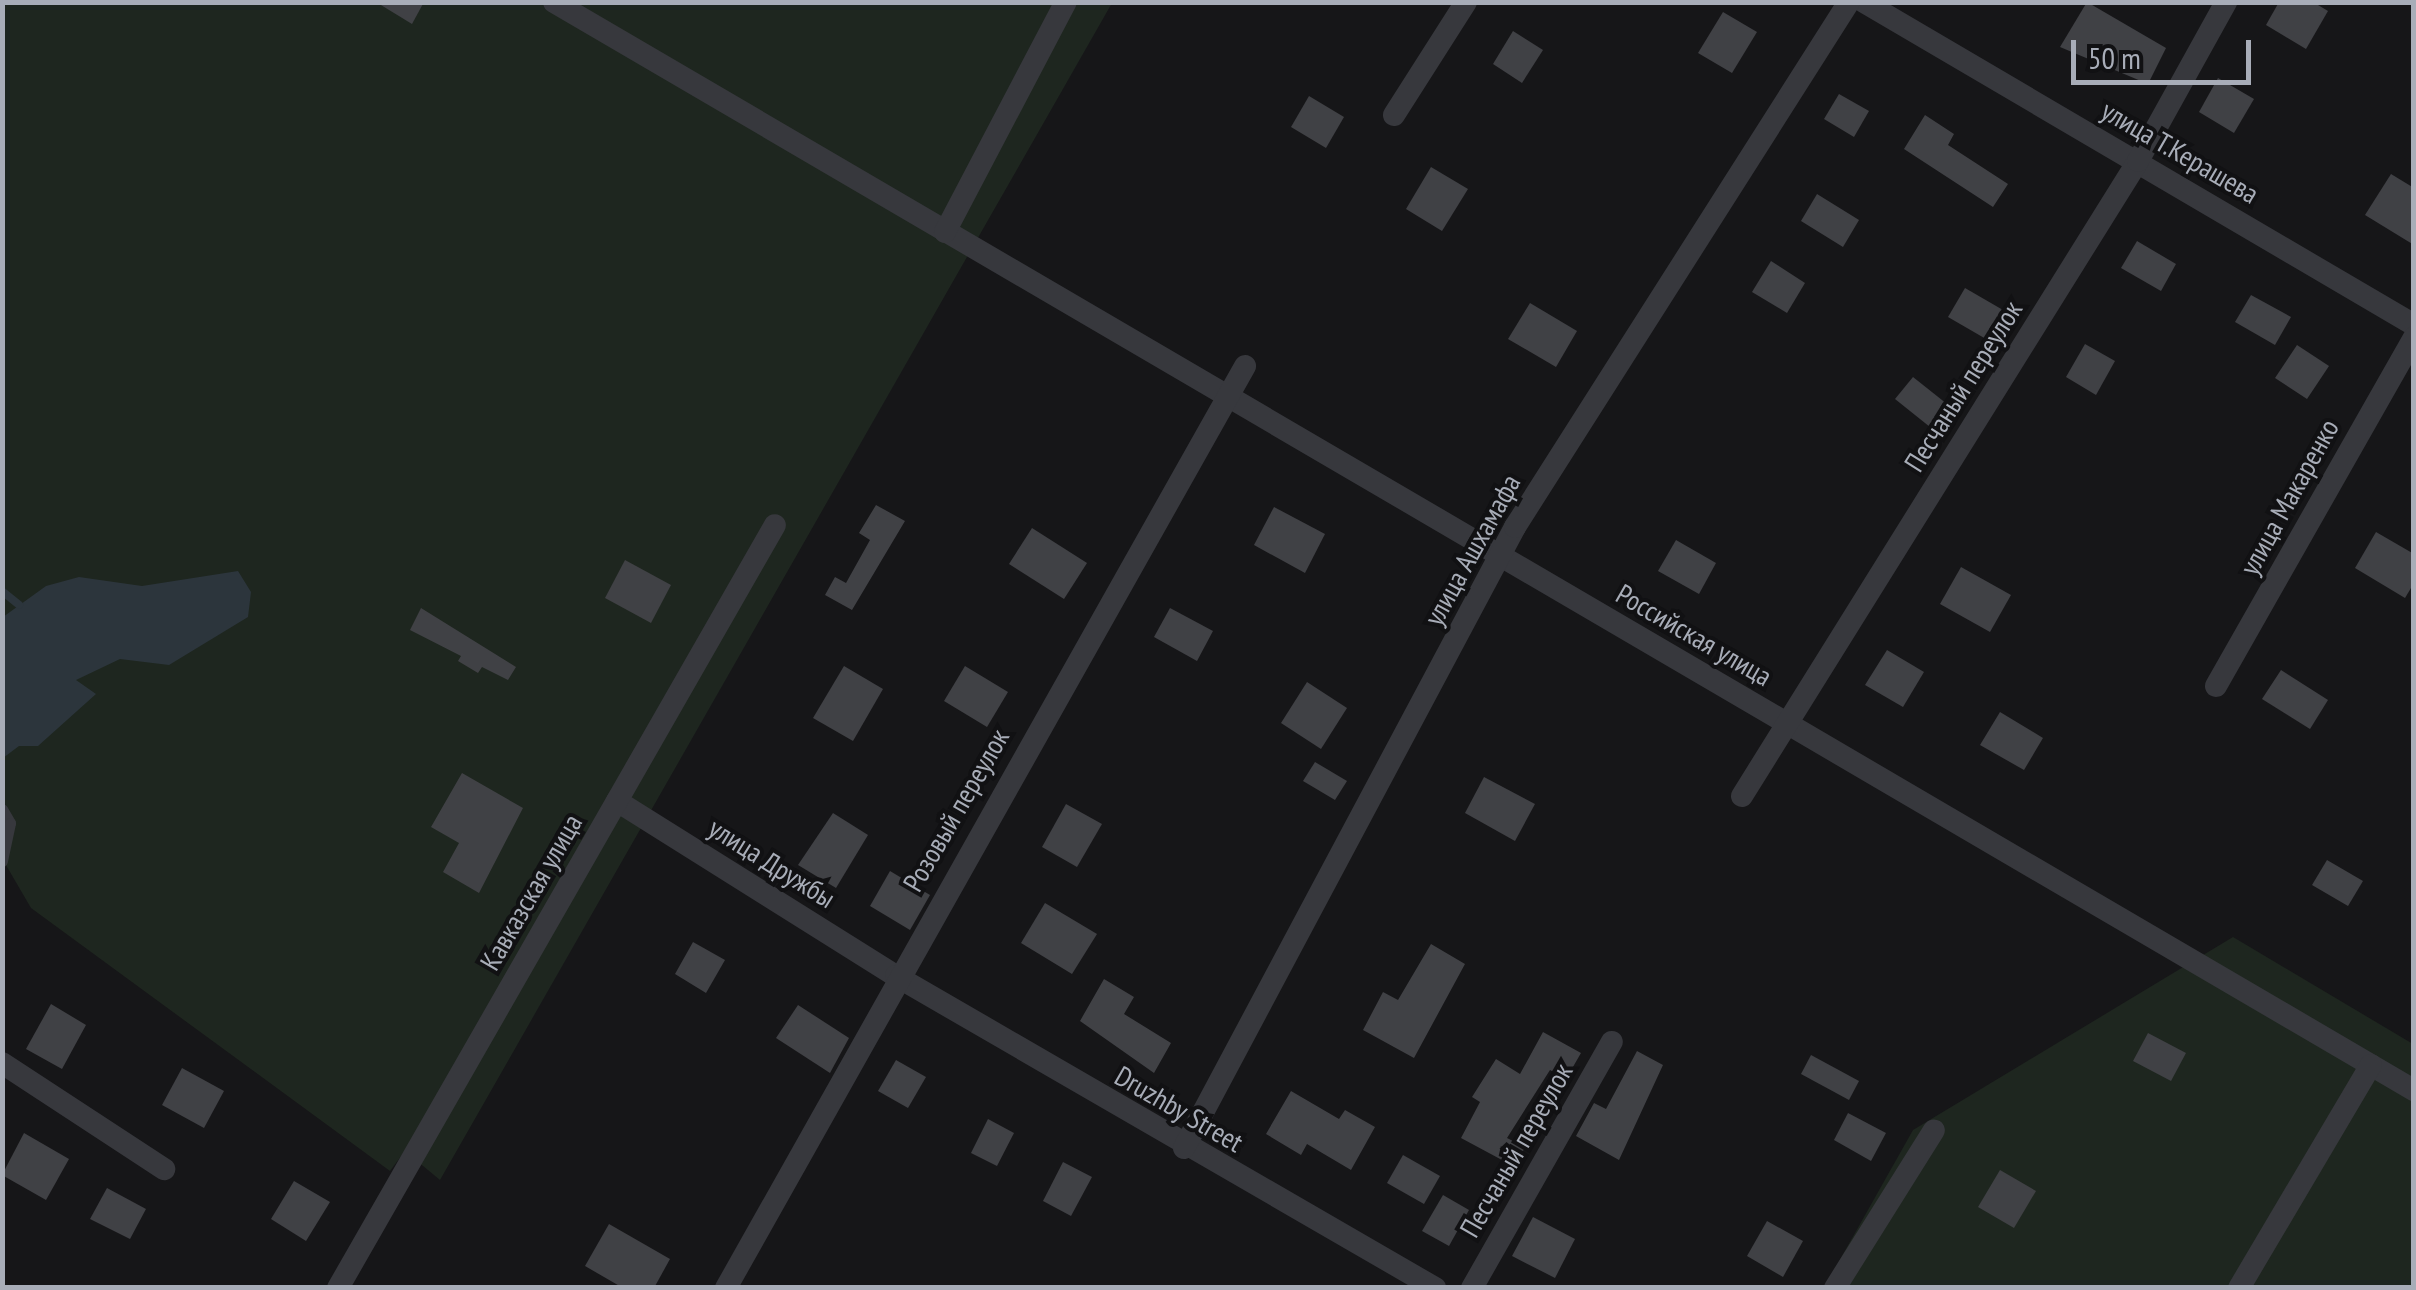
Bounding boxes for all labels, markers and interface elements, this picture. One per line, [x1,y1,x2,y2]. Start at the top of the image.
scale bar [2076,20,2256,82]
text: 50 m [2088,38,2141,77]
street label: улица Т.Керашева [2095,93,2265,211]
street label: Песчаный переулок [1897,294,2029,478]
street label: улица Макаренко [2232,413,2346,581]
street label: улица Ашхамафа [1416,468,1528,632]
street label: Российская улица [1610,577,1778,693]
street label: Розовый переулок [896,723,1016,897]
street label: Кавказcкая улица [473,808,589,976]
street label: улица Дружбы [702,811,842,915]
street label: Песчаный переулок [1453,1057,1579,1243]
street label: Druzhby Street [1109,1059,1249,1159]

